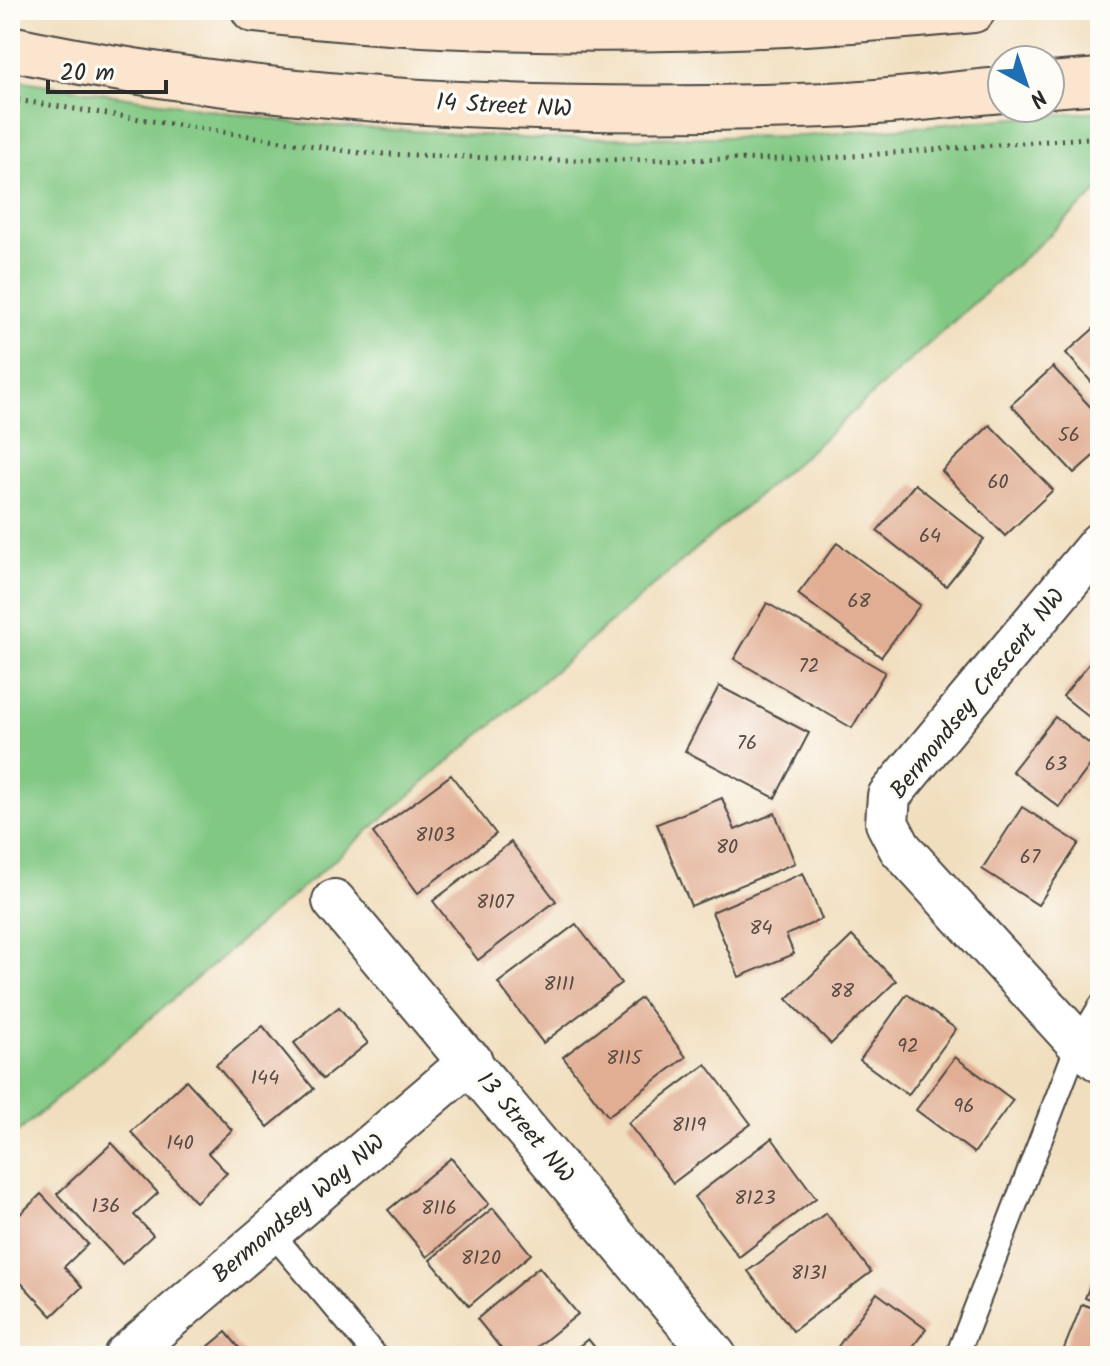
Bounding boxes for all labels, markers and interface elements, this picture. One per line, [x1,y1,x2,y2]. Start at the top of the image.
scale bar [48,44,166,94]
north arrow [986,44,1066,124]
text: 20 m [60,54,115,93]
text: N [1021,80,1054,115]
street label: 14 Street NW [435,83,573,130]
house number: 56 [1058,420,1080,452]
house number: 60 [987,467,1009,499]
house number: 64 [919,521,941,553]
street label: Bermondsey Crescent NW [880,580,1076,808]
house number: 68 [847,586,872,618]
house number: 72 [799,651,819,683]
house number: 76 [737,728,757,760]
house number: 63 [1045,749,1067,781]
house number: 8103 [415,820,455,852]
house number: 80 [716,832,738,864]
house number: 67 [1020,842,1041,874]
house number: 8107 [476,887,515,919]
house number: 84 [749,913,773,945]
house number: 8111 [544,969,574,1001]
house number: 88 [830,976,855,1008]
house number: 92 [897,1031,919,1063]
house number: 8115 [606,1043,643,1075]
house number: 144 [251,1063,279,1095]
street label: 13 Street NW [466,1063,584,1193]
house number: 96 [954,1091,974,1123]
house number: 8119 [672,1110,706,1142]
street label: Bermondsey Way NW [203,1125,394,1294]
house number: 140 [166,1128,194,1160]
house number: 8123 [734,1183,776,1215]
house number: 136 [92,1191,120,1223]
house number: 8116 [421,1193,457,1225]
house number: 8120 [461,1243,501,1275]
house number: 8131 [791,1258,827,1290]

